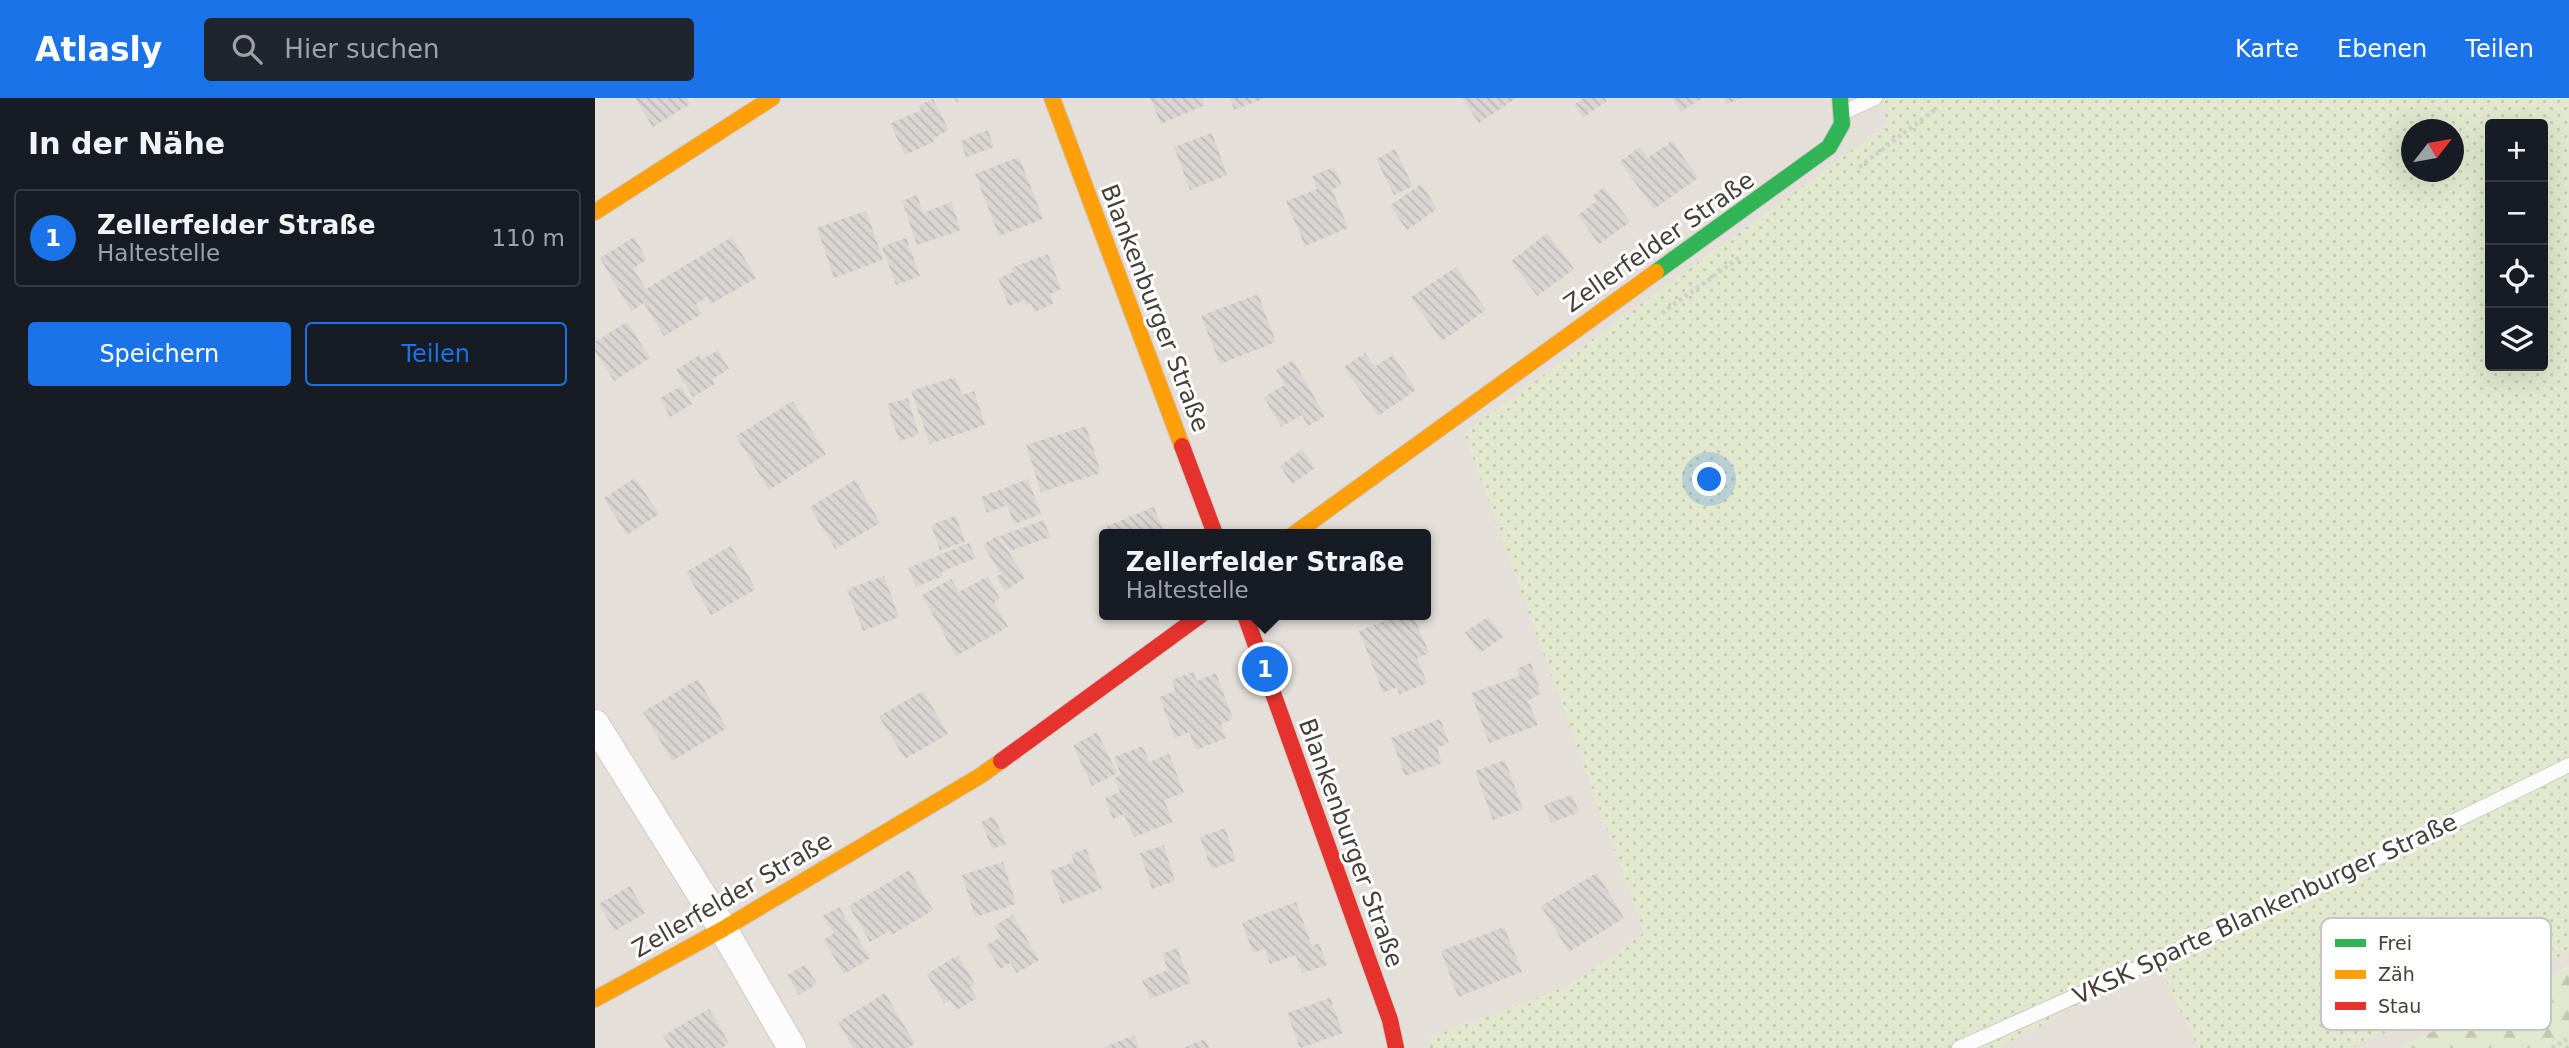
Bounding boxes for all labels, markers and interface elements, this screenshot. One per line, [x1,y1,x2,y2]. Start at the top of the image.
search box [204,18,694,81]
text: Atlasly [35,30,162,69]
icon: search [228,30,266,68]
text: Hier suchen [284,34,439,64]
text: Karte [2235,35,2299,63]
text: Ebenen [2337,35,2427,63]
text: Teilen [2465,35,2534,63]
north arrow [2401,119,2464,182]
map controls [2485,119,2548,371]
button: + [2485,119,2548,182]
text: In der Nähe [28,126,225,161]
street label: Zellerfelder Straße [1559,166,1759,318]
street label: Blankenburger Straße [1095,180,1215,436]
button: − [2485,182,2548,245]
text: Zellerfelder Straße [97,210,376,240]
text: 1 [45,225,61,251]
text: 110 m [491,225,565,251]
text: Haltestelle [97,240,220,266]
button: locate [2485,245,2548,308]
button: layers [2485,308,2548,371]
button: Speichern [28,322,291,386]
button: Teilen [305,322,567,386]
your location [1692,462,1726,496]
popup [1099,529,1431,620]
text: Zellerfelder Straße [1126,547,1404,577]
text: Haltestelle [1126,577,1249,603]
pin: 1 [1242,643,1288,695]
street label: Blankenburger Straße [1293,715,1409,971]
street label: VKSK Sparte Blankenburger Straße [2069,808,2461,1010]
street label: Zellerfelder Straße [627,826,837,964]
legend [2321,918,2551,1030]
text: Frei [2378,932,2412,954]
text: Zäh [2378,963,2415,985]
text: Stau [2378,995,2421,1017]

